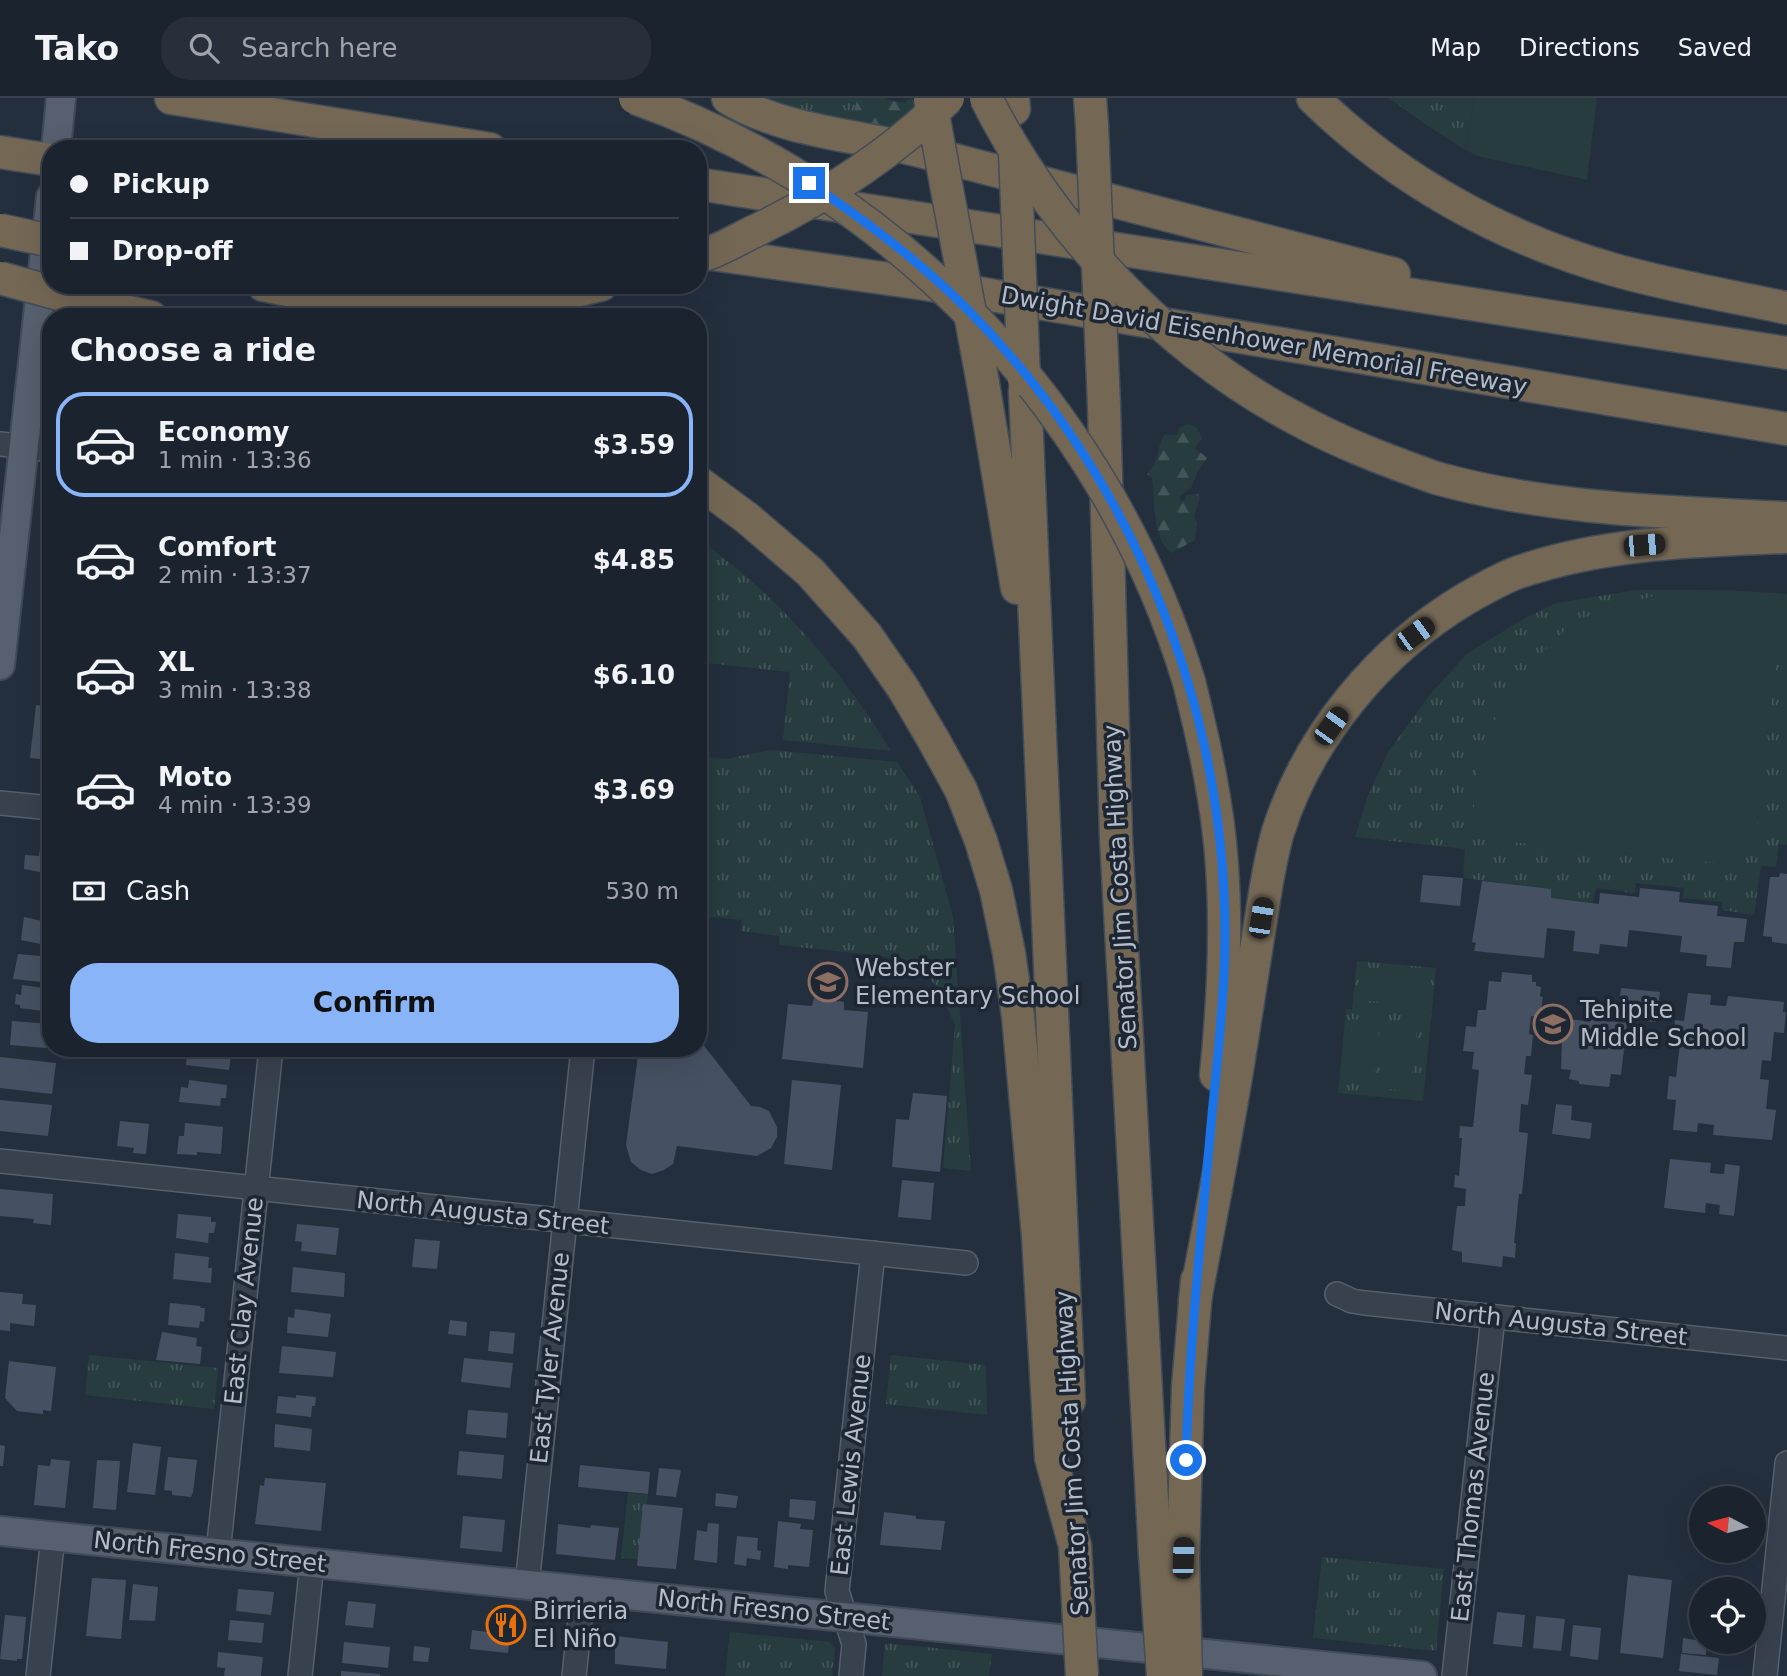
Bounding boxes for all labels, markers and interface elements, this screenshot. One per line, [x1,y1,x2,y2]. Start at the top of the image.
search box [161,17,651,80]
text: Tako [35,29,119,68]
icon: search [185,29,223,67]
text: Search here [241,33,397,63]
text: Map [1430,34,1481,62]
text: Directions [1519,34,1640,62]
text: Saved [1678,34,1752,62]
route end [793,167,825,199]
text: Pickup [112,169,210,199]
text: Drop-off [112,236,233,266]
street label: Dwight David Eisenhower Memorial Freeway [999,281,1529,401]
text: Choose a ride [70,331,316,369]
icon: car [74,413,137,476]
text: Economy [158,417,289,447]
text: $3.59 [593,430,675,460]
text: 1 min · 13:36 [158,447,312,473]
icon: car [74,528,137,591]
text: Comfort [158,532,276,562]
car [1623,533,1666,557]
text: $4.85 [593,545,675,575]
text: 2 min · 13:37 [158,562,312,588]
car [1392,613,1439,655]
icon: car [74,643,137,706]
text: XL [158,647,195,677]
text: $6.10 [593,660,675,690]
text: 3 min · 13:38 [158,677,312,703]
car [1311,703,1352,749]
street label: Senator Jim Costa Highway [1097,724,1143,1050]
icon: car [74,758,137,821]
text: Moto [158,762,232,792]
text: $3.69 [593,775,675,805]
text: 4 min · 13:39 [158,792,312,818]
icon: cash [70,872,108,910]
text: Cash [126,876,190,906]
text: 530 m [605,878,679,904]
car [1248,896,1275,940]
place label: Webster Elementary School [855,954,1080,1010]
school or university icon: Webster Elementary School [807,961,849,1003]
button: Confirm [70,963,679,1043]
place label: Tehipite Middle School [1579,996,1747,1052]
school or university icon: Tehipite Middle School [1532,1003,1574,1045]
street label: North Augusta Street [355,1186,611,1240]
street label: East Clay Avenue [219,1196,269,1406]
street label: East Tyler Avenue [525,1251,575,1465]
street label: Senator Jim Costa Highway [1049,1290,1095,1616]
street label: North Augusta Street [1433,1297,1689,1351]
street label: East Lewis Avenue [825,1353,877,1577]
street label: East Thomas Avenue [1446,1371,1500,1623]
route start [1170,1444,1202,1476]
north arrow [1689,1486,1766,1563]
map controls [1689,1486,1766,1654]
street label: North Fresno Street [92,1526,328,1578]
car [1172,1537,1195,1579]
button: locate [1689,1577,1766,1654]
street label: North Fresno Street [656,1584,892,1636]
place label: Birrieria El Niño [533,1597,628,1653]
restaurant icon: Birrieria El Niño [485,1604,527,1646]

